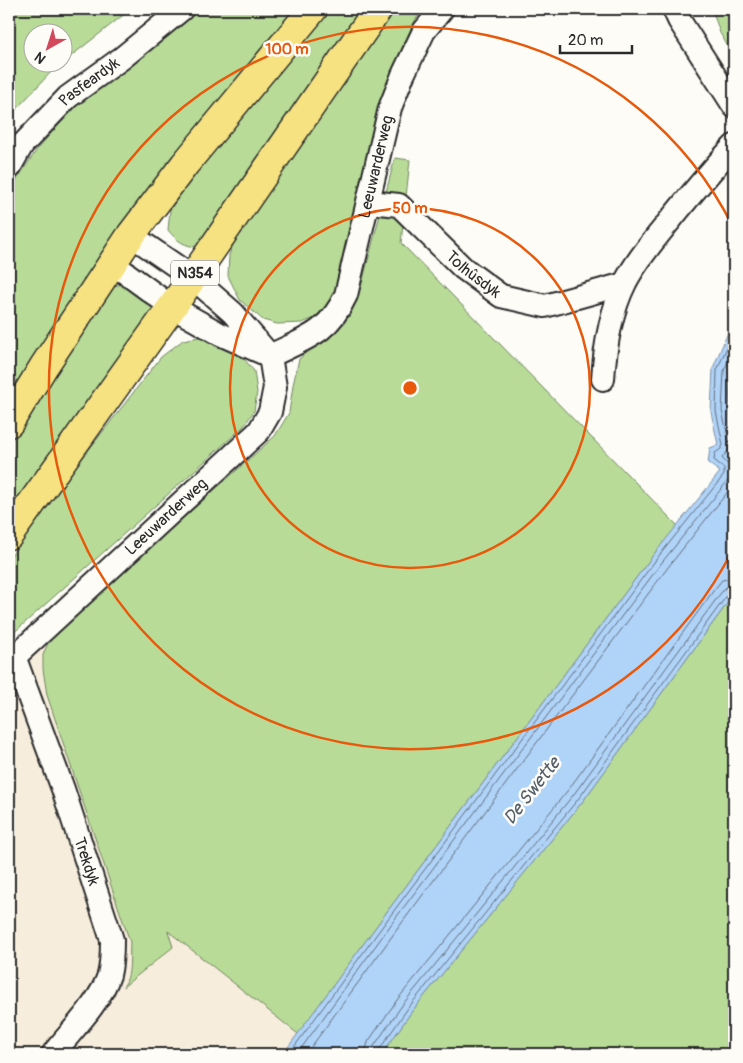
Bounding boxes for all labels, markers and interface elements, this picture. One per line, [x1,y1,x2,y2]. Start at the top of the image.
north arrow [22,22,72,72]
scale bar [560,22,633,54]
text: 20 m [568,31,603,50]
text: 100 m [266,40,308,59]
text: N [31,48,49,67]
street label: Pasfeardyk [54,53,124,111]
street label: Leeuwarderweg [354,114,398,220]
text: 50 m [393,199,427,218]
street label: Tolhûsdyk [441,247,505,303]
road number: N354 [171,260,219,286]
centre of rings [401,379,419,397]
street label: Leeuwarderweg [121,474,211,560]
water label: De Swette [499,751,567,829]
street label: Trekdyk [69,835,104,889]

